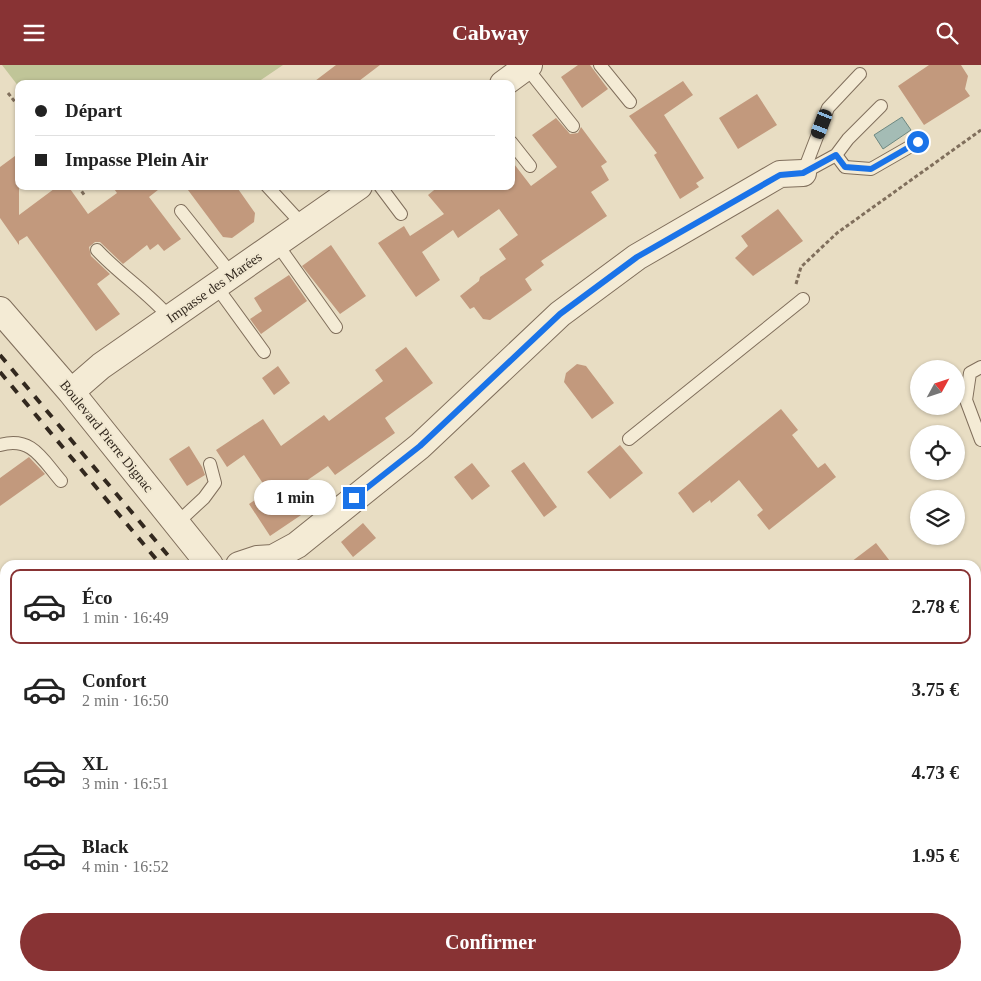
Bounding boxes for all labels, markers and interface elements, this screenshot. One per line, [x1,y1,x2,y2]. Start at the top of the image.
icon: menu [20,19,48,47]
icon: search [933,19,961,47]
text: Cabway [452,20,529,45]
text: Départ [65,100,122,121]
car [809,107,834,141]
route start [907,131,929,153]
text: Impasse Plein Air [65,149,209,170]
street label: Impasse des Marées [164,249,265,326]
north arrow [910,360,965,415]
map controls [910,360,965,545]
street label: Boulevard Pierre Dignac [57,378,156,495]
button: locate [910,425,965,480]
callout: 1 min [254,481,336,515]
route end [343,487,365,509]
text: 1 min [276,489,314,506]
button: layers [910,490,965,545]
icon: car [22,584,67,629]
text: Éco [82,587,113,608]
text: 2.78 € [912,596,959,617]
text: 1 min · 16:49 [82,609,169,626]
icon: car [22,667,67,712]
text: Confort [82,670,146,691]
text: 3.75 € [912,679,959,700]
text: 2 min · 16:50 [82,692,169,709]
icon: car [22,750,67,795]
text: XL [82,753,108,774]
text: 4.73 € [912,762,959,783]
text: 3 min · 16:51 [82,775,169,792]
icon: car [22,833,67,878]
text: Black [82,836,128,857]
text: 1.95 € [912,845,959,866]
text: 4 min · 16:52 [82,858,169,875]
button: Confirmer [20,913,961,971]

